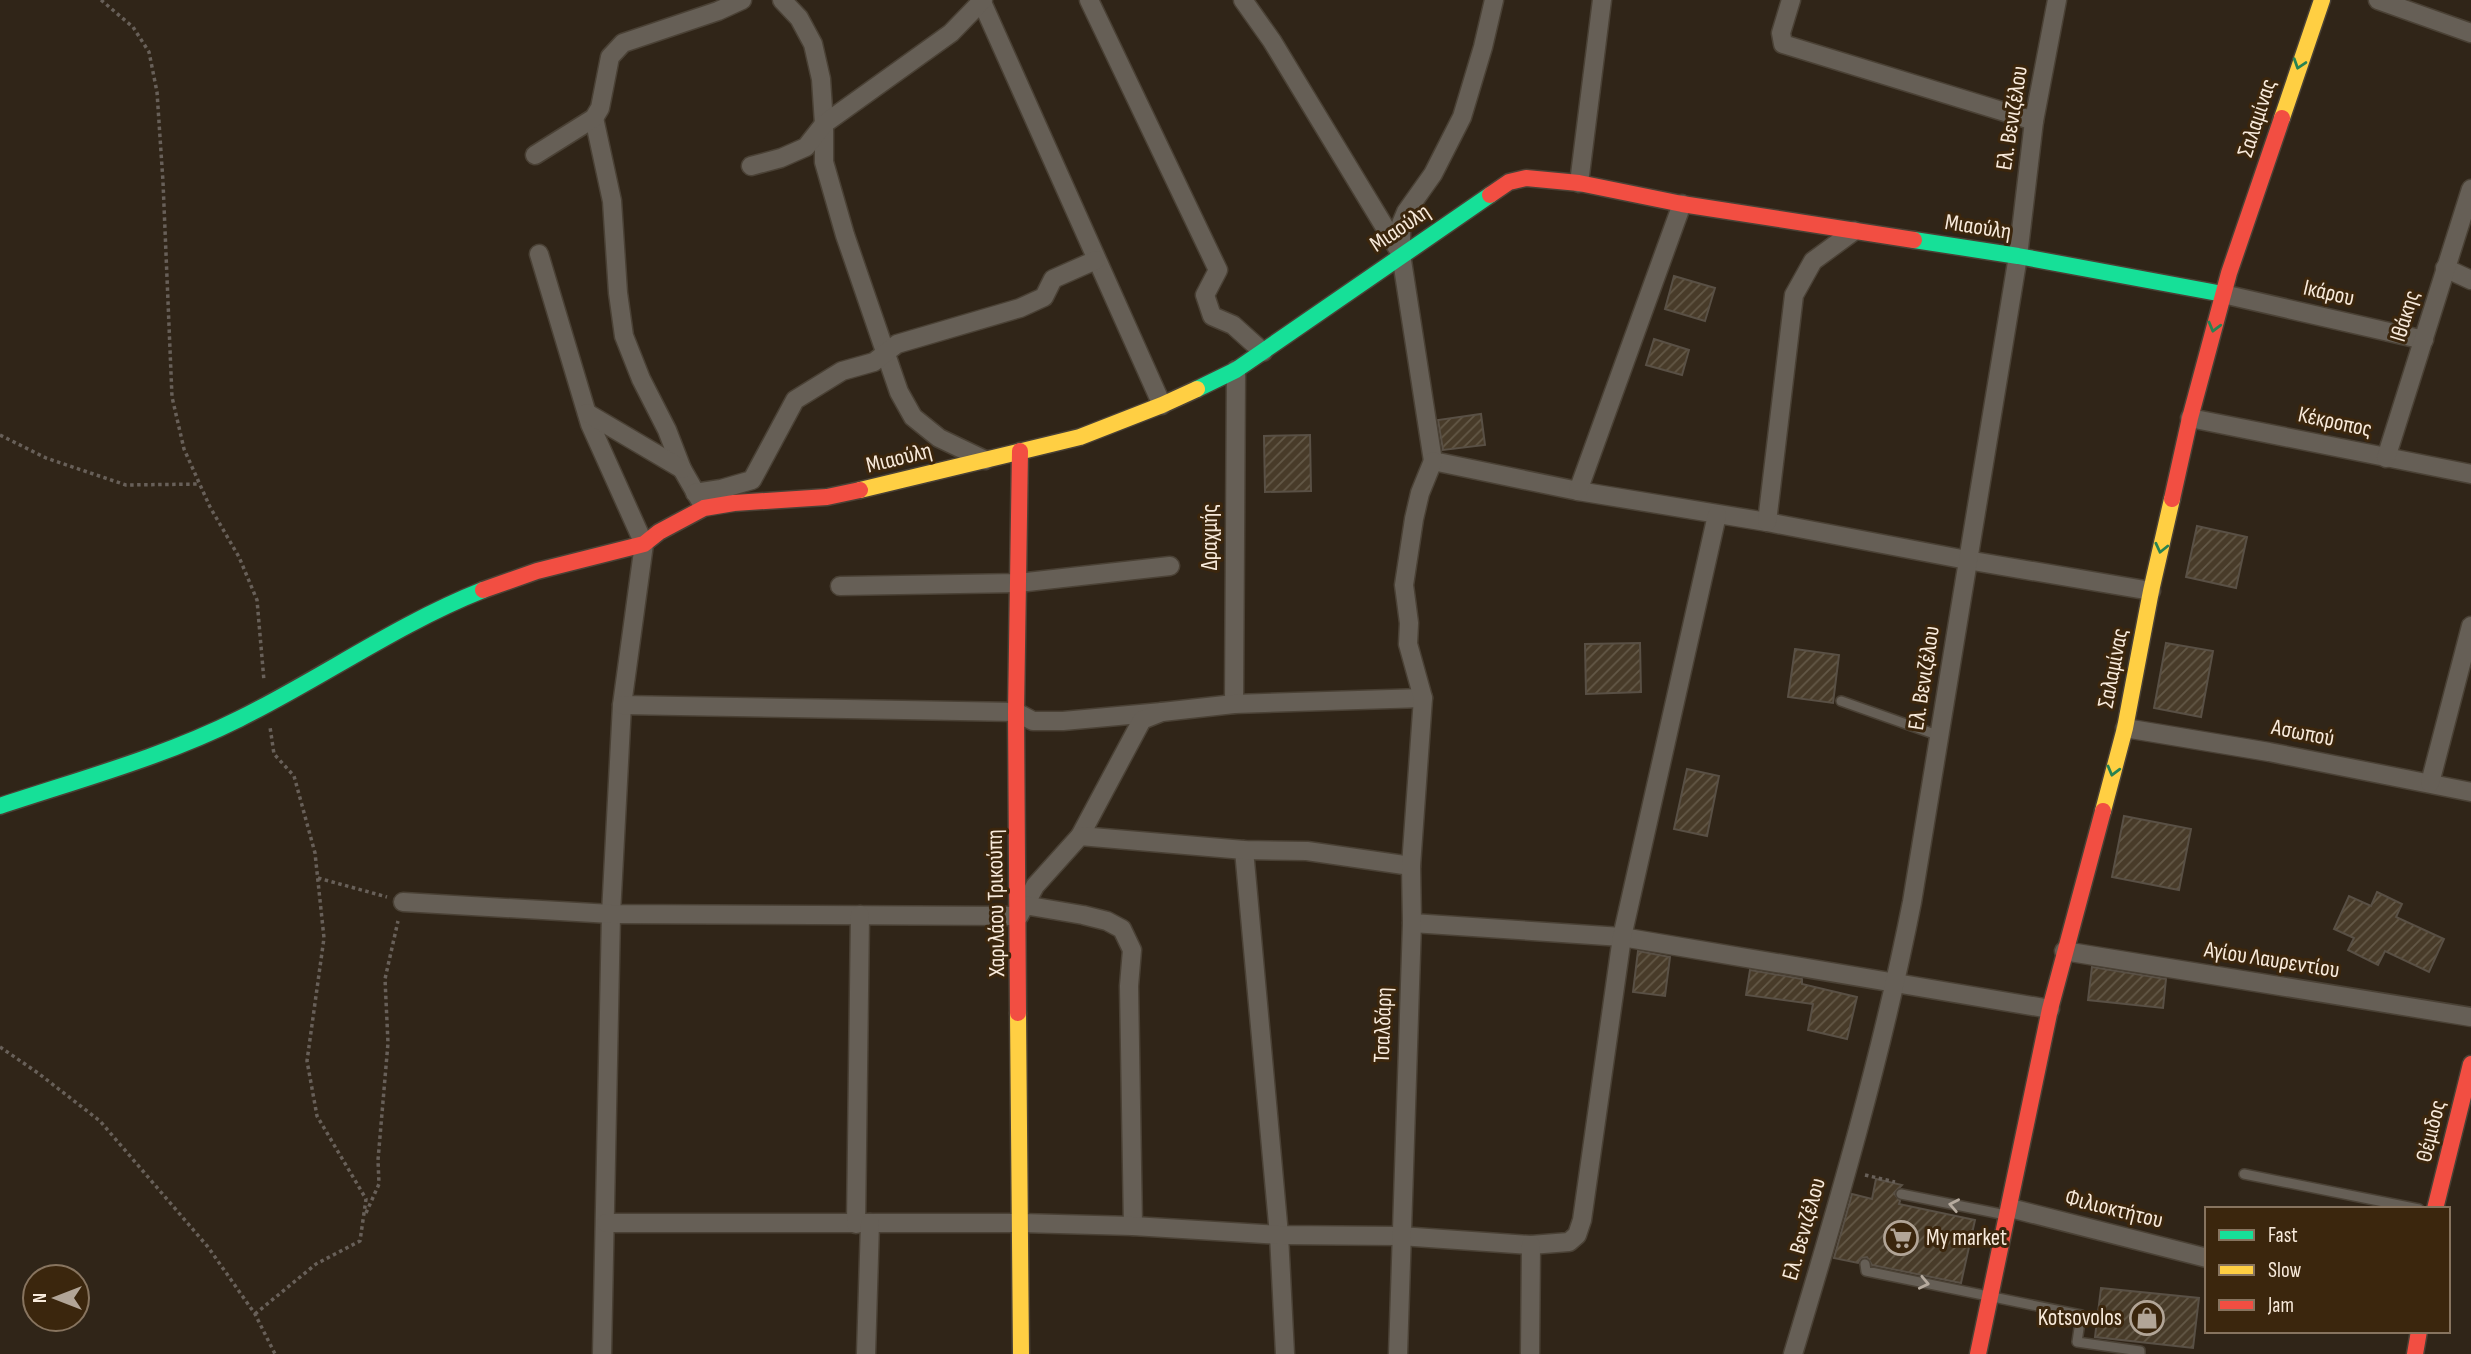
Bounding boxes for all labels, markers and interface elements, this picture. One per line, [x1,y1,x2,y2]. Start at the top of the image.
one-way arrow [2293,57,2307,70]
street label: Ελ. Βενιζέλου [1990,64,2034,172]
street label: Σαλαμίνας [2231,75,2283,161]
street label: Μιαούλη [1364,198,1436,258]
street label: Μιαούλη [1943,208,2013,246]
street label: Ικάρου [2301,274,2357,312]
street label: Ιθάκης [2384,287,2426,345]
one-way arrow [2208,321,2222,333]
street label: Κέκροπος [2295,401,2375,443]
street label: Μιαούλη [863,436,935,480]
street label: Δραχμής [1196,504,1224,570]
one-way arrow [2155,542,2169,554]
street label: Ελ. Βενιζέλου [1902,624,1946,732]
street label: Σαλαμίνας [2092,626,2134,710]
street label: Ασωπού [2268,713,2337,753]
one-way arrow [2107,764,2121,776]
street label: Χαριλάου Τρικούπη [981,829,1011,978]
street label: Αγίου Λαυρεντίου [2201,935,2342,985]
street label: Τσαλδάρη [1368,987,1398,1063]
street label: Θέμιδος [2410,1097,2452,1165]
street label: Ελ. Βενιζέλου [1776,1175,1832,1283]
street label: Φιλιοκτήτου [2062,1183,2166,1235]
one-way arrow [1948,1198,1960,1213]
legend [2205,1207,2450,1333]
supermarket icon: My market [1882,1219,1920,1257]
text: Fast [2268,1223,2298,1248]
place label: My market [1926,1224,2007,1252]
text: Slow [2268,1258,2302,1283]
north arrow [21,1263,91,1333]
one-way arrow [1918,1275,1930,1290]
text: N [29,1293,52,1303]
text: Jam [2267,1293,2294,1318]
shop icon: Kotsovolos [2128,1299,2166,1337]
place label: Kotsovolos [2038,1304,2122,1332]

